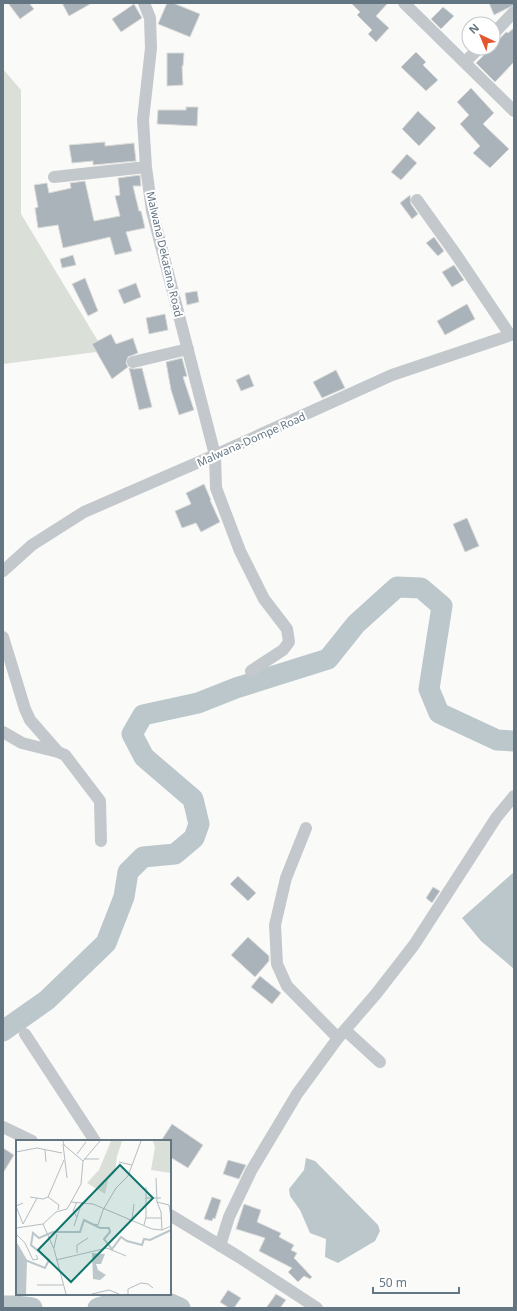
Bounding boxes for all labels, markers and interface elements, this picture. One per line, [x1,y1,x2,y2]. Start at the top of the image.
north arrow [461,16,501,56]
text: N [465,20,482,37]
street label: Malwana Dekatana Road [143,190,187,318]
street label: Malwana-Dompe Road [194,408,308,470]
inset map [16,1140,171,1295]
scale bar [373,1269,459,1295]
text: 50 m [379,1274,407,1291]

